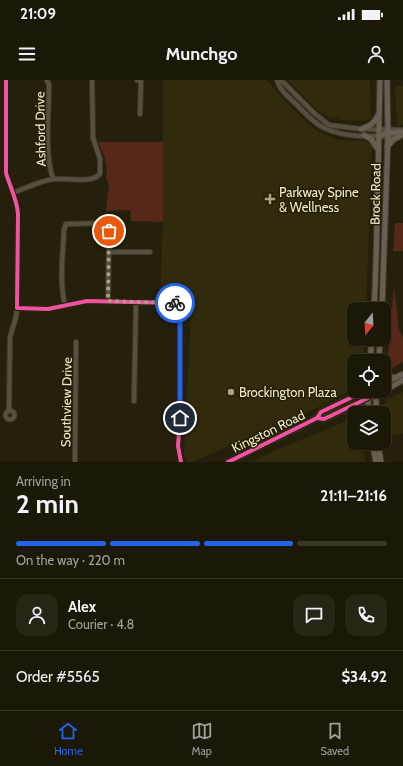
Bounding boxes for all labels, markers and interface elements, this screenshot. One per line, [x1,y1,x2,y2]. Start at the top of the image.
text: 21:09 [20,5,56,23]
icon: menu [16,43,38,65]
text: Munchgo [166,43,237,65]
icon: person [365,43,387,65]
street label: Ashford Drive [31,91,49,167]
street label: Brock Road [366,163,384,225]
place label: Parkway Spine & Wellness [279,184,359,215]
marker: Parkway Spine & Wellness [264,193,276,205]
pin [92,214,126,248]
icon: bag [98,220,120,242]
courier [155,283,195,323]
icon: bike [164,292,186,314]
north arrow [347,302,391,346]
map controls [347,302,391,450]
button: locate [347,354,391,398]
street label: Southview Drive [57,356,75,447]
place label: Brockington Plaza [239,384,337,400]
marker: Brockington Plaza [226,387,236,397]
pin [163,401,197,435]
street label: Kingston Road [229,406,307,456]
button: layers [347,406,391,450]
icon: home [169,407,191,429]
text: Arriving in [16,473,71,489]
text: 21:11–21:16 [320,487,387,505]
text: 2 min [16,488,79,520]
text: On the way · 220 m [16,552,125,568]
button: person [16,594,58,636]
button: chat [293,594,335,636]
button: phone [345,594,387,636]
text: Alex [68,598,96,616]
text: Courier · 4.8 [68,616,134,632]
text: Order #5565 [16,668,100,686]
text: $34.92 [341,668,387,686]
tab: Home [54,720,83,758]
tab: Map [191,720,213,758]
tab: Saved [321,720,349,758]

